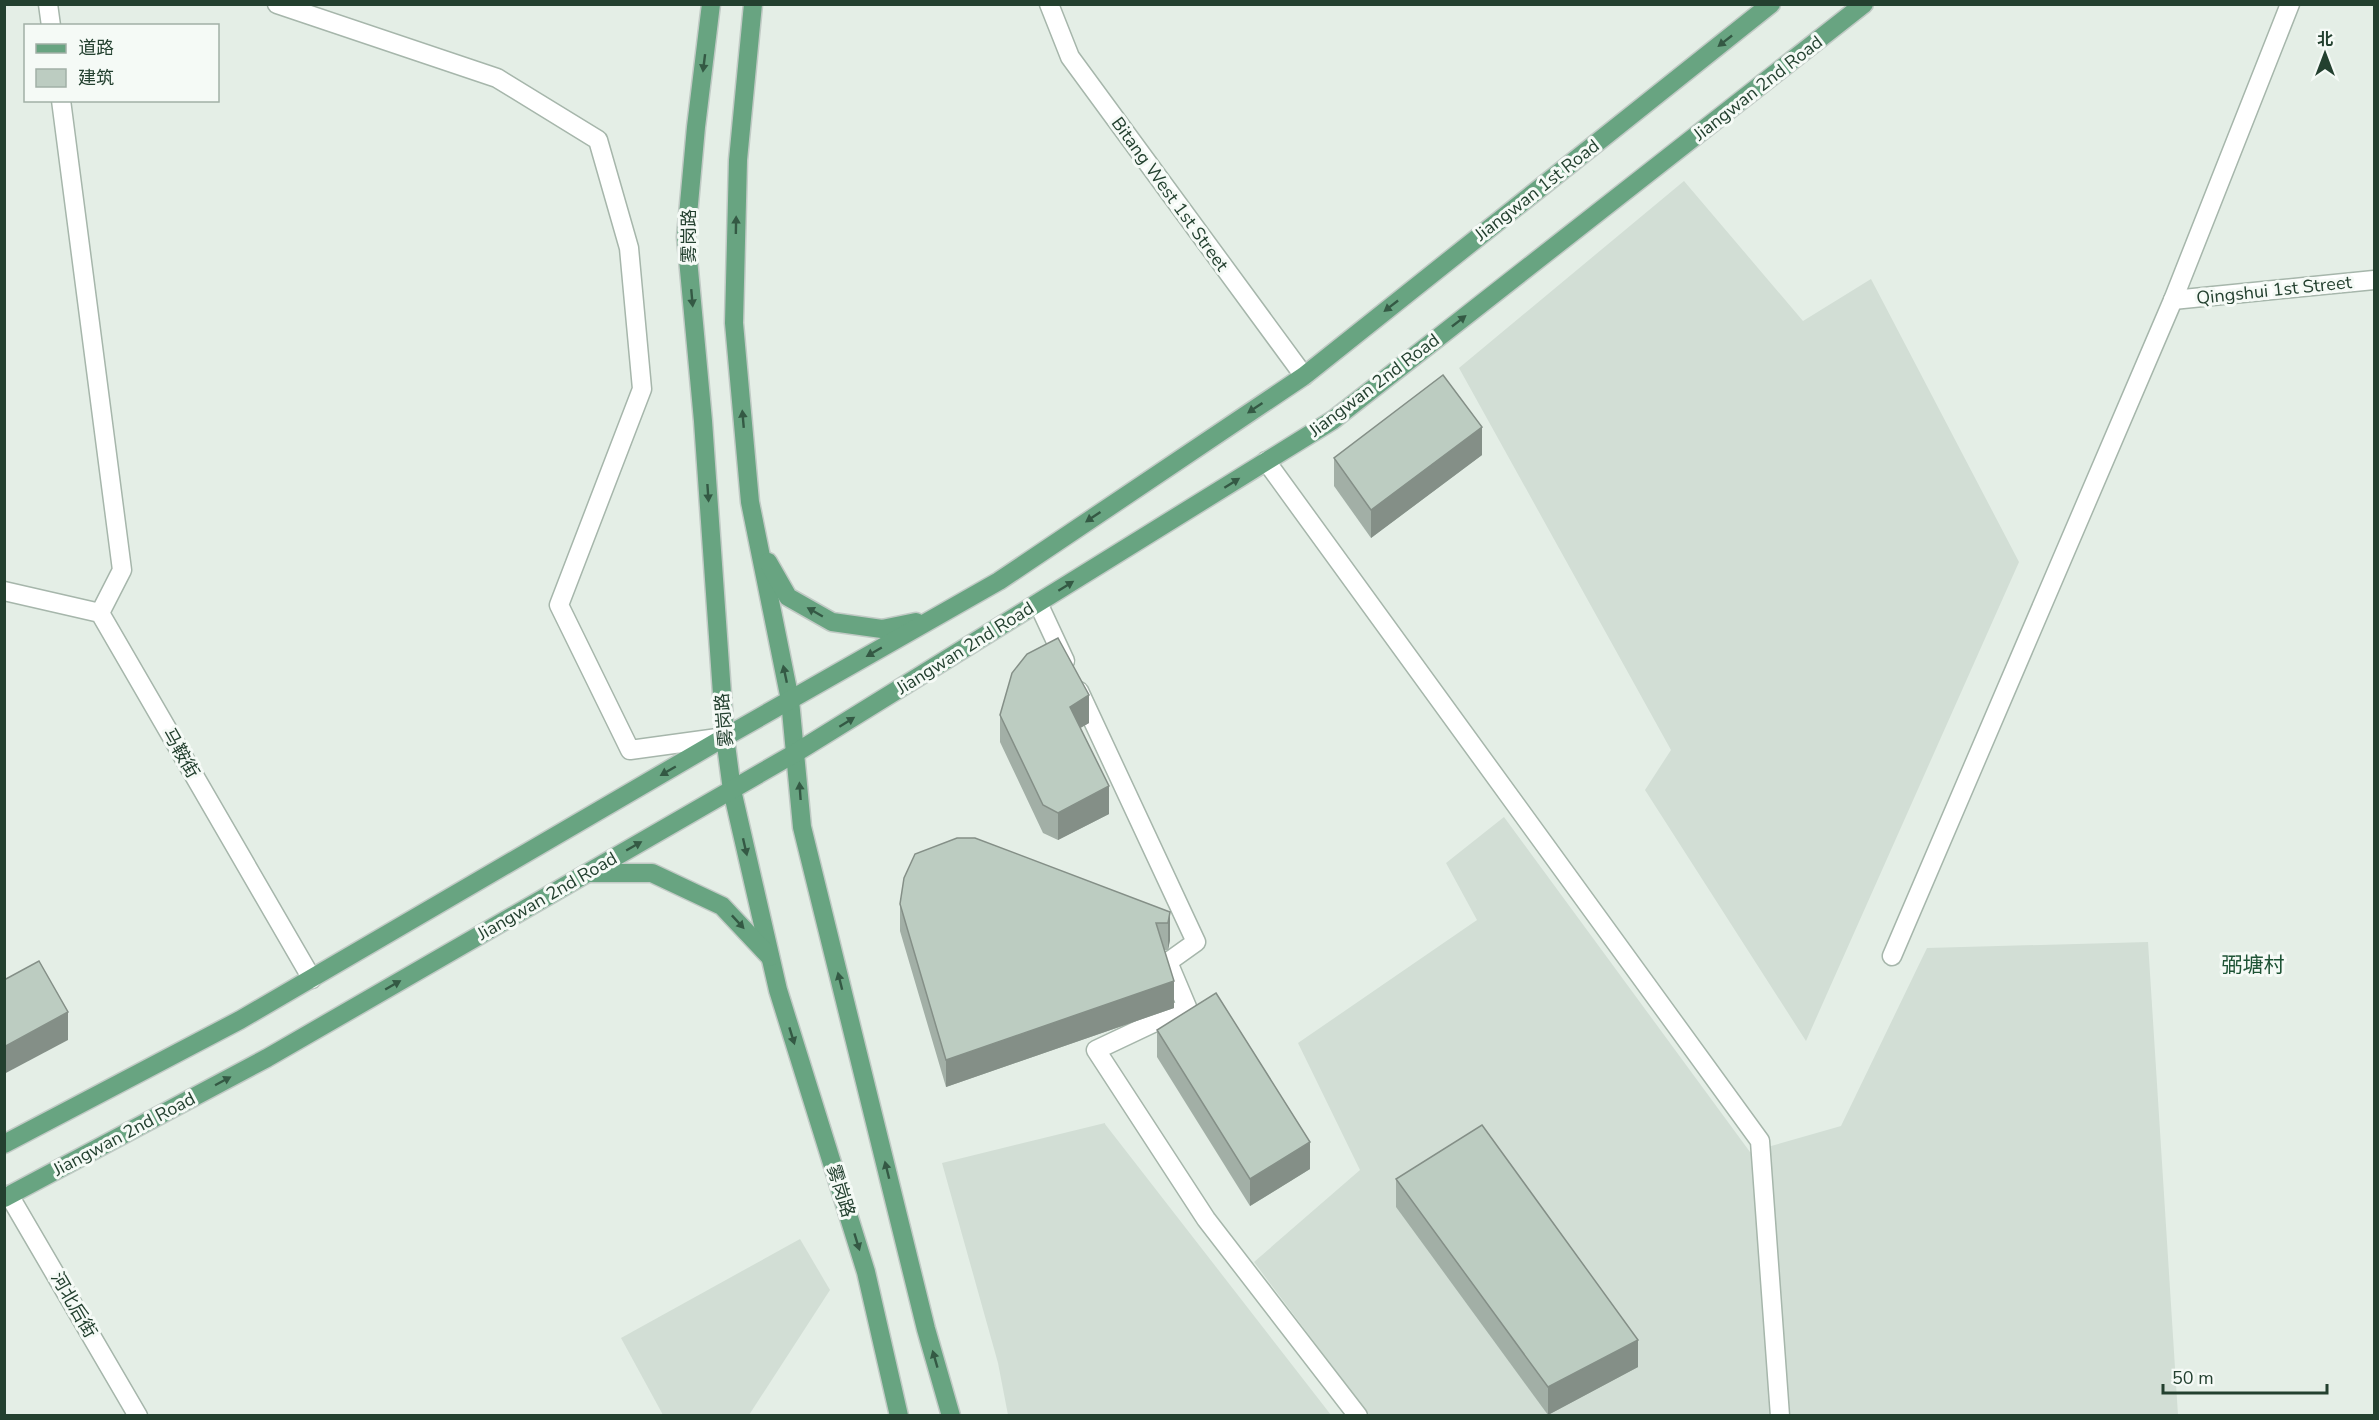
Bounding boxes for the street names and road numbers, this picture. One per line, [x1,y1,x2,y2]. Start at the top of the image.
street label: Jiangwan 2nd Road [1688,30,1828,147]
street label: Bitang West 1st Street [1106,112,1234,276]
street label: Jiangwan 1st Road [1469,134,1604,247]
street label: 雾岗路 [677,209,701,263]
street label: Qingshui 1st Street [2195,270,2353,310]
street label: Jiangwan 2nd Road [1303,328,1444,443]
street label: Jiangwan 2nd Road [891,596,1038,700]
street label: 雾岗路 [710,692,738,748]
street label: 马鞍街 [157,724,205,782]
street label: Jiangwan 2nd Road [472,846,621,946]
street label: Jiangwan 2nd Road [48,1086,199,1182]
street label: 雾岗路 [822,1162,860,1220]
street label: 河北后街 [46,1268,102,1342]

